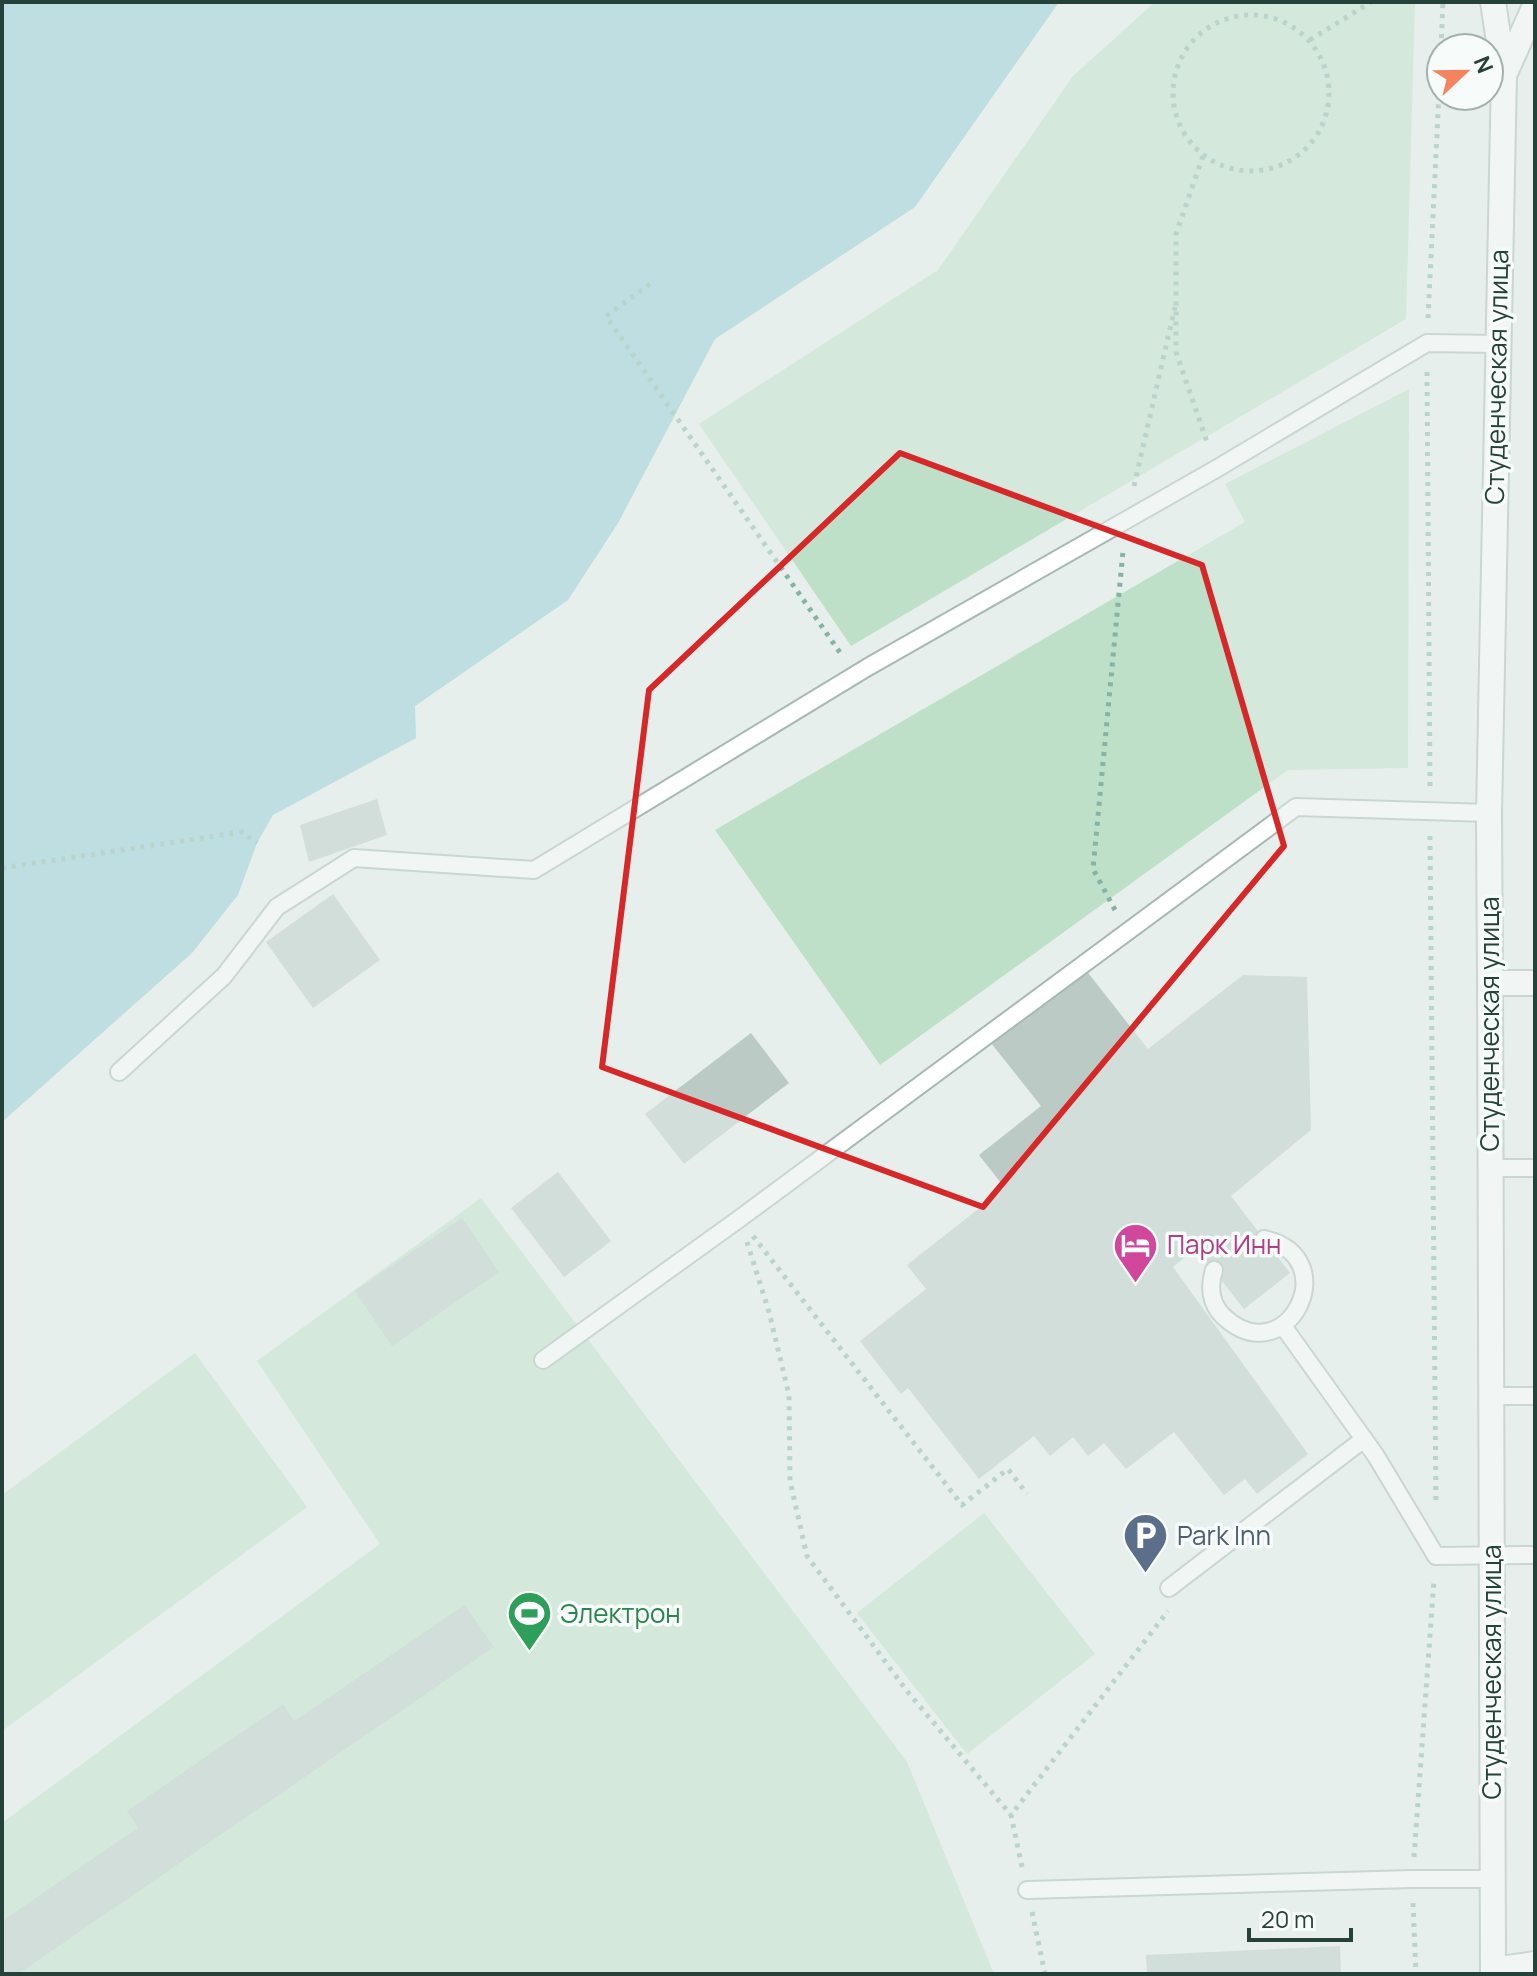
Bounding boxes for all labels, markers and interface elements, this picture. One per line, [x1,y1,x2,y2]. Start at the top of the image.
north arrow [1425,32,1505,112]
text: N [1467,52,1500,77]
street label: Студенческая улица [1476,249,1516,505]
street label: Студенческая улица [1471,896,1507,1152]
hotel icon: Парк Инн [1112,1221,1160,1284]
place label: Парк Инн [1167,1226,1281,1262]
parking icon: Park Inn [1122,1512,1170,1575]
place label: Park Inn [1177,1517,1271,1553]
street label: Студенческая улица [1473,1544,1509,1800]
sports icon: Электрон [505,1590,553,1653]
place label: Электрон [560,1595,681,1631]
scale bar [1249,1892,1351,1942]
text: 20 m [1261,1902,1314,1935]

